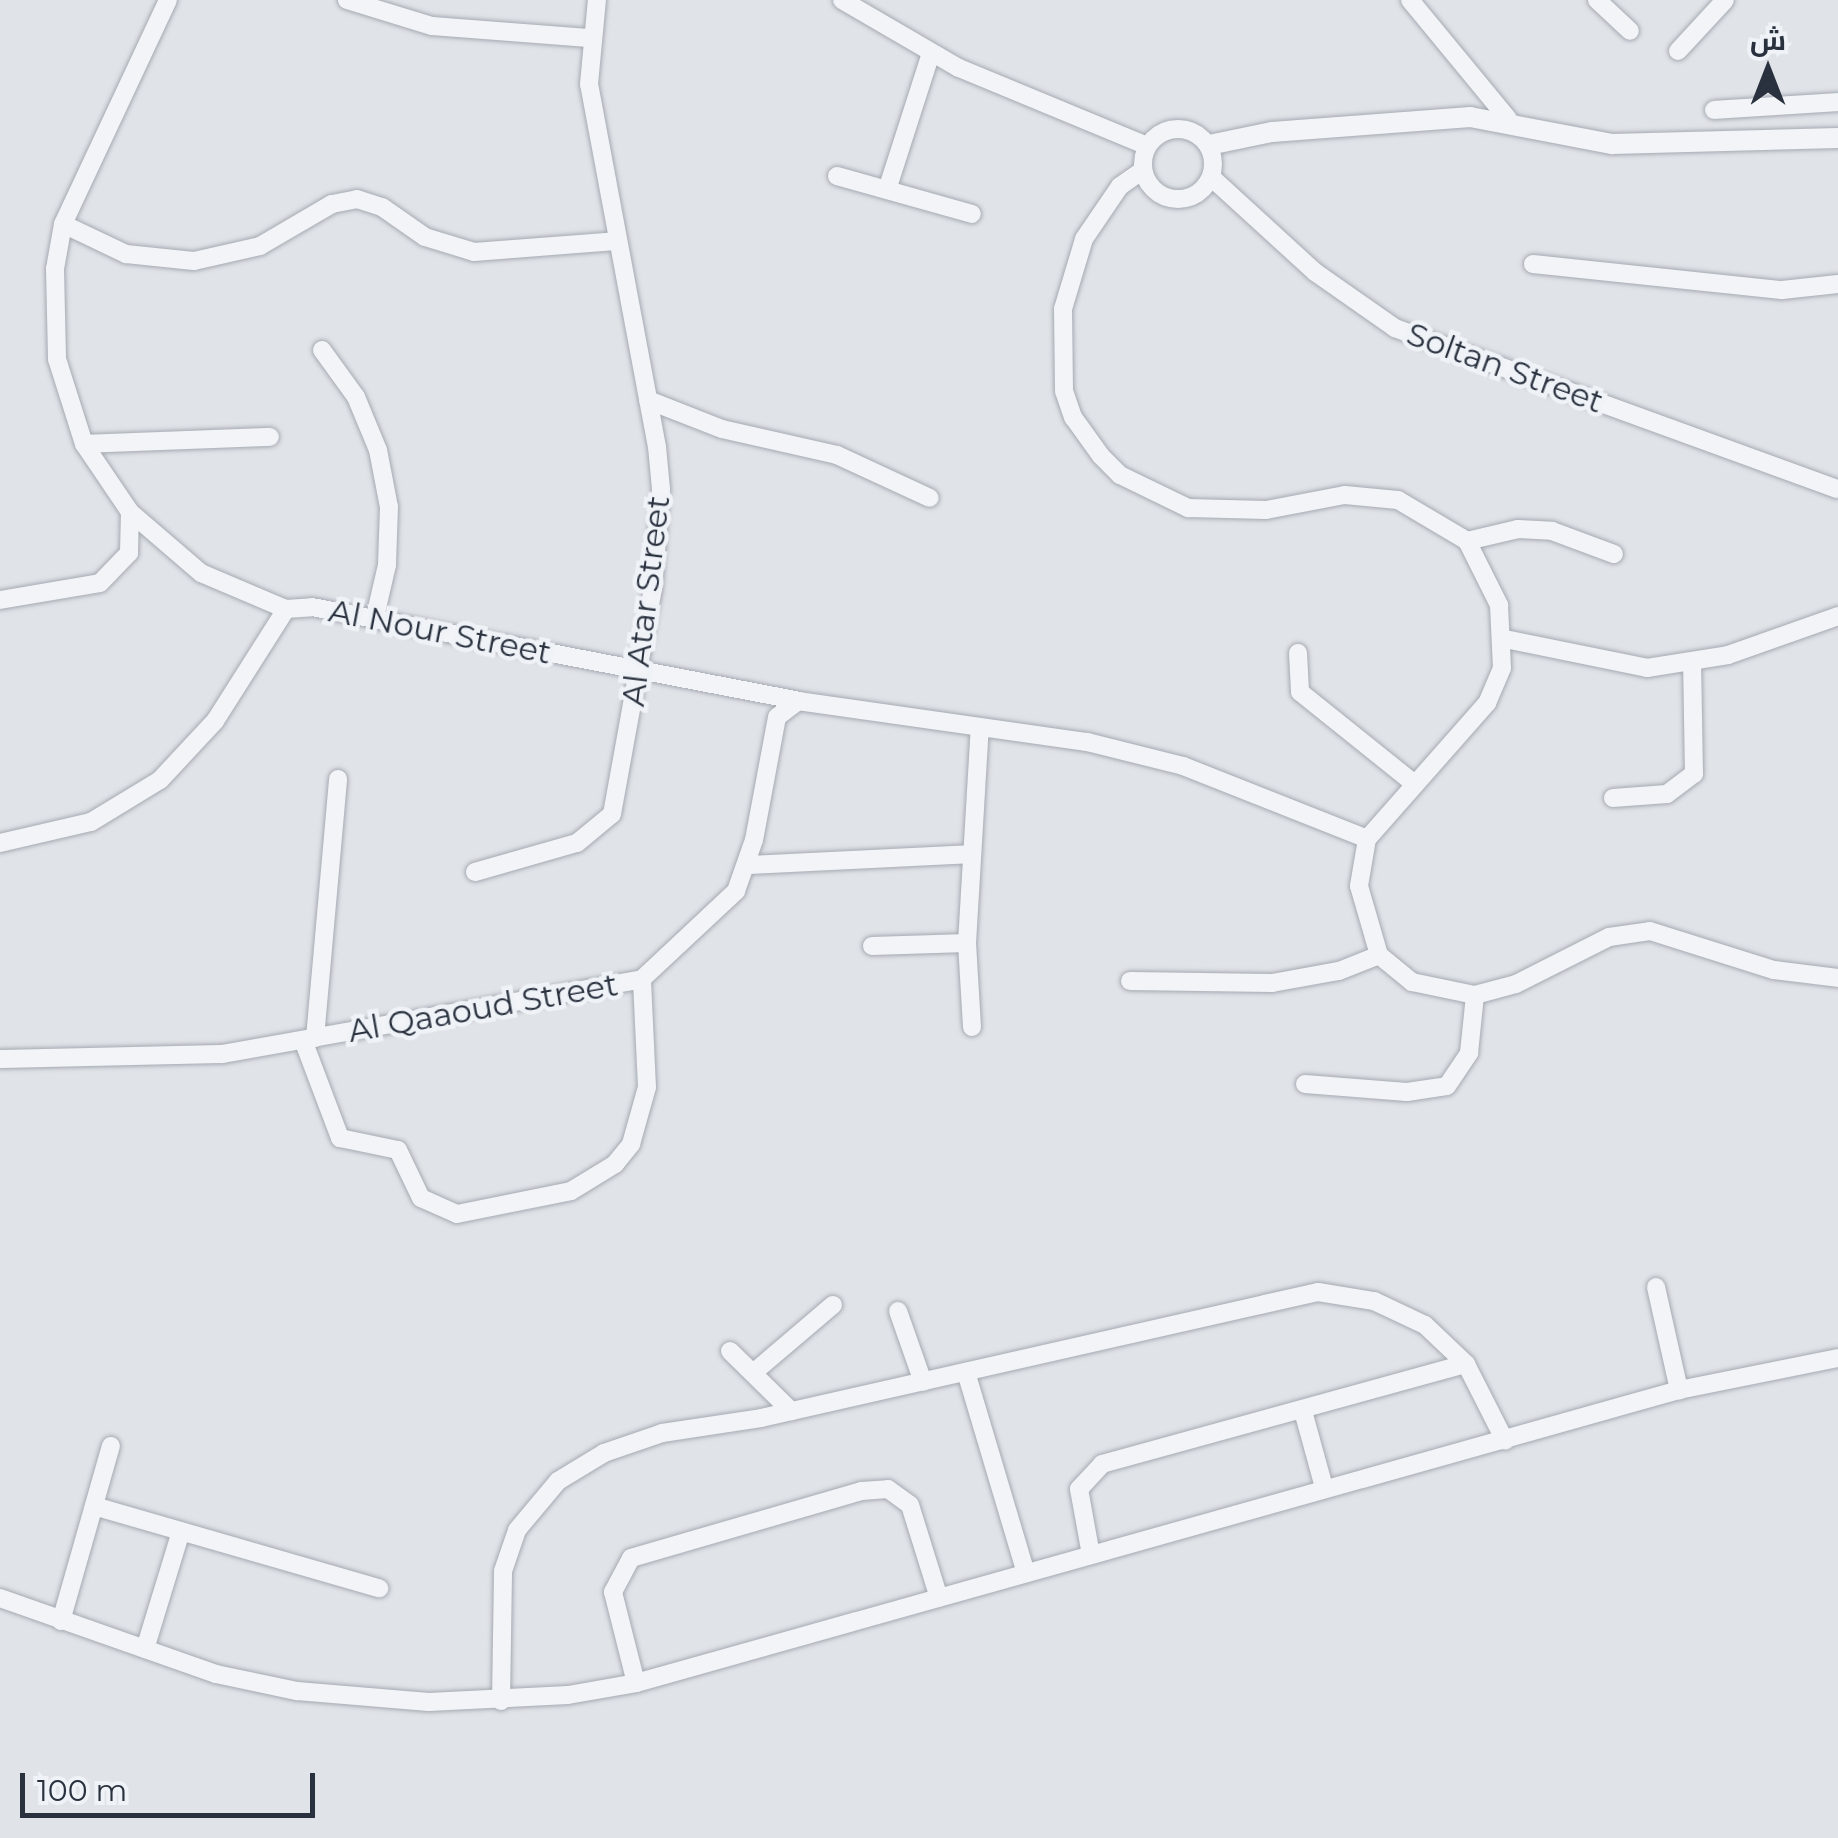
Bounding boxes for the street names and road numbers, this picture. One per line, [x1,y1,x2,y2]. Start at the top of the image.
street label: Soltan Street [1402,315,1608,421]
street label: Al Atar Street [614,493,678,709]
street label: Al Nour Street [326,592,554,672]
street label: Al Qaaoud Street [345,965,621,1051]

